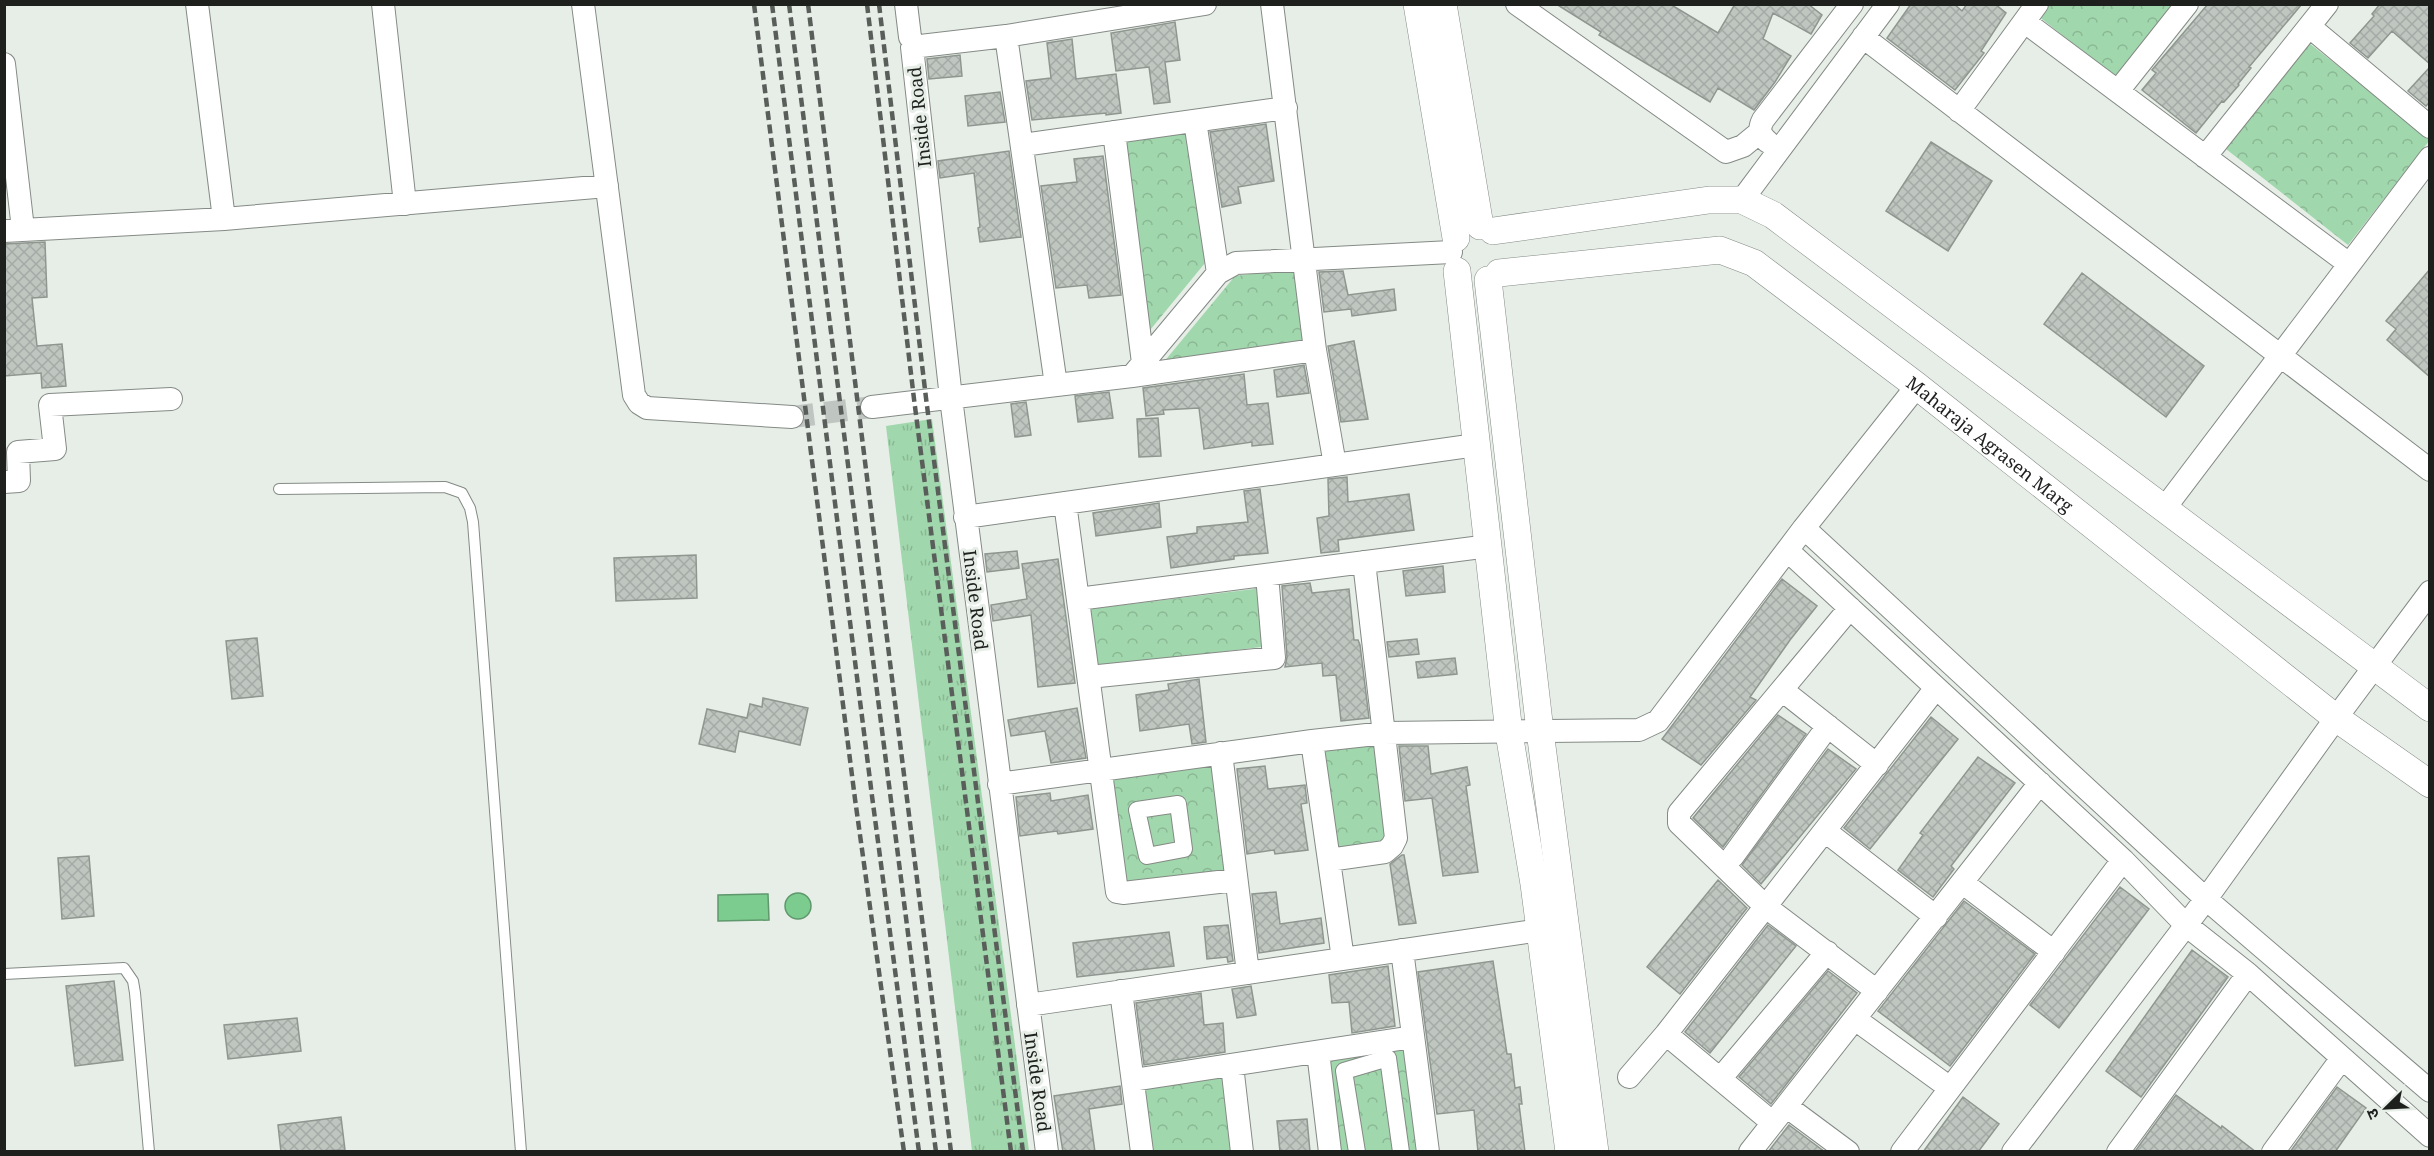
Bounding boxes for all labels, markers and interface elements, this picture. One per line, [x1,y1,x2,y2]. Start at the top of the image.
street label: Inside Road [902,66,936,168]
street label: Maharaja Agrasen Marg [1902,370,2079,518]
street label: Inside Road [958,548,994,652]
street label: Inside Road [1019,1030,1057,1134]
north arrow [2356,1078,2416,1138]
text: उ [2360,1105,2384,1123]

